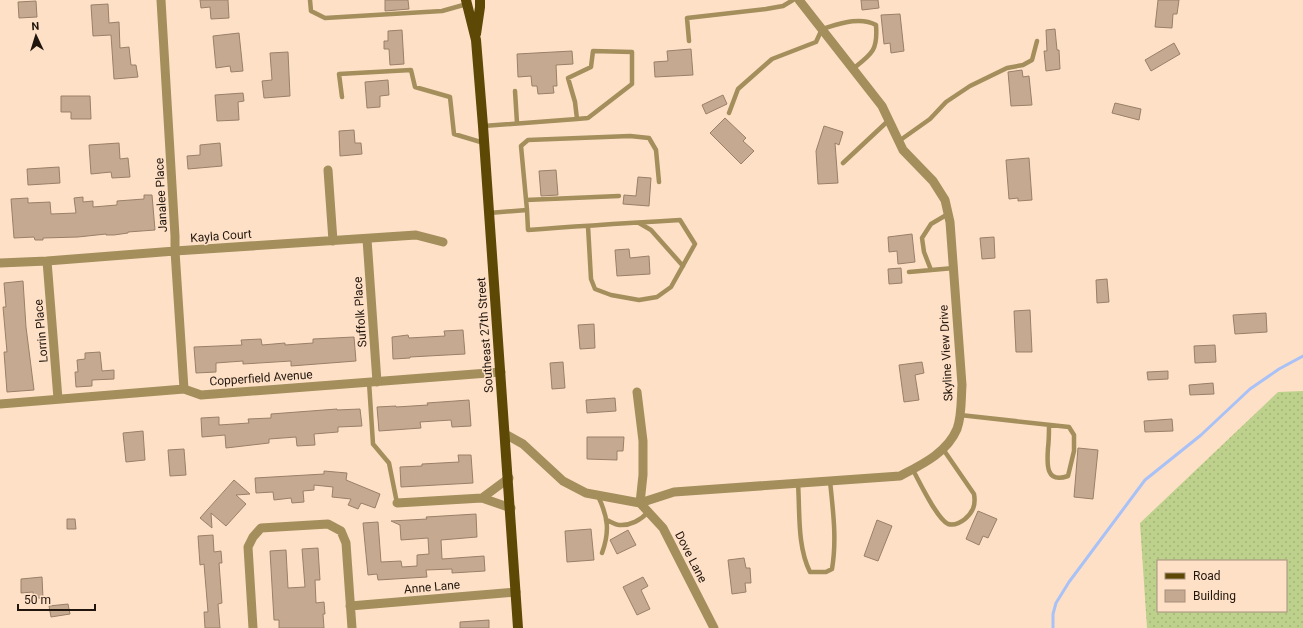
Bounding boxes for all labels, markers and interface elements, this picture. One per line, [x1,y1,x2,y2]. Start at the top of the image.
north arrow [16,16,56,56]
text: N [31,20,40,33]
street label: Janalee Place [152,157,170,233]
street label: Kayla Court [190,227,252,245]
street label: Suffolk Place [351,276,369,348]
street label: Southeast 27th Street [474,277,496,393]
street label: Lorrin Place [31,299,51,363]
street label: Skyline View Drive [936,304,956,402]
street label: Copperfield Avenue [209,367,313,389]
street label: Dove Lane [672,529,710,585]
legend [1157,560,1287,612]
text: Road [1193,569,1221,583]
street label: Anne Lane [403,578,461,596]
scale bar [18,586,95,612]
text: Building [1193,589,1236,603]
text: 50 m [24,593,51,607]

